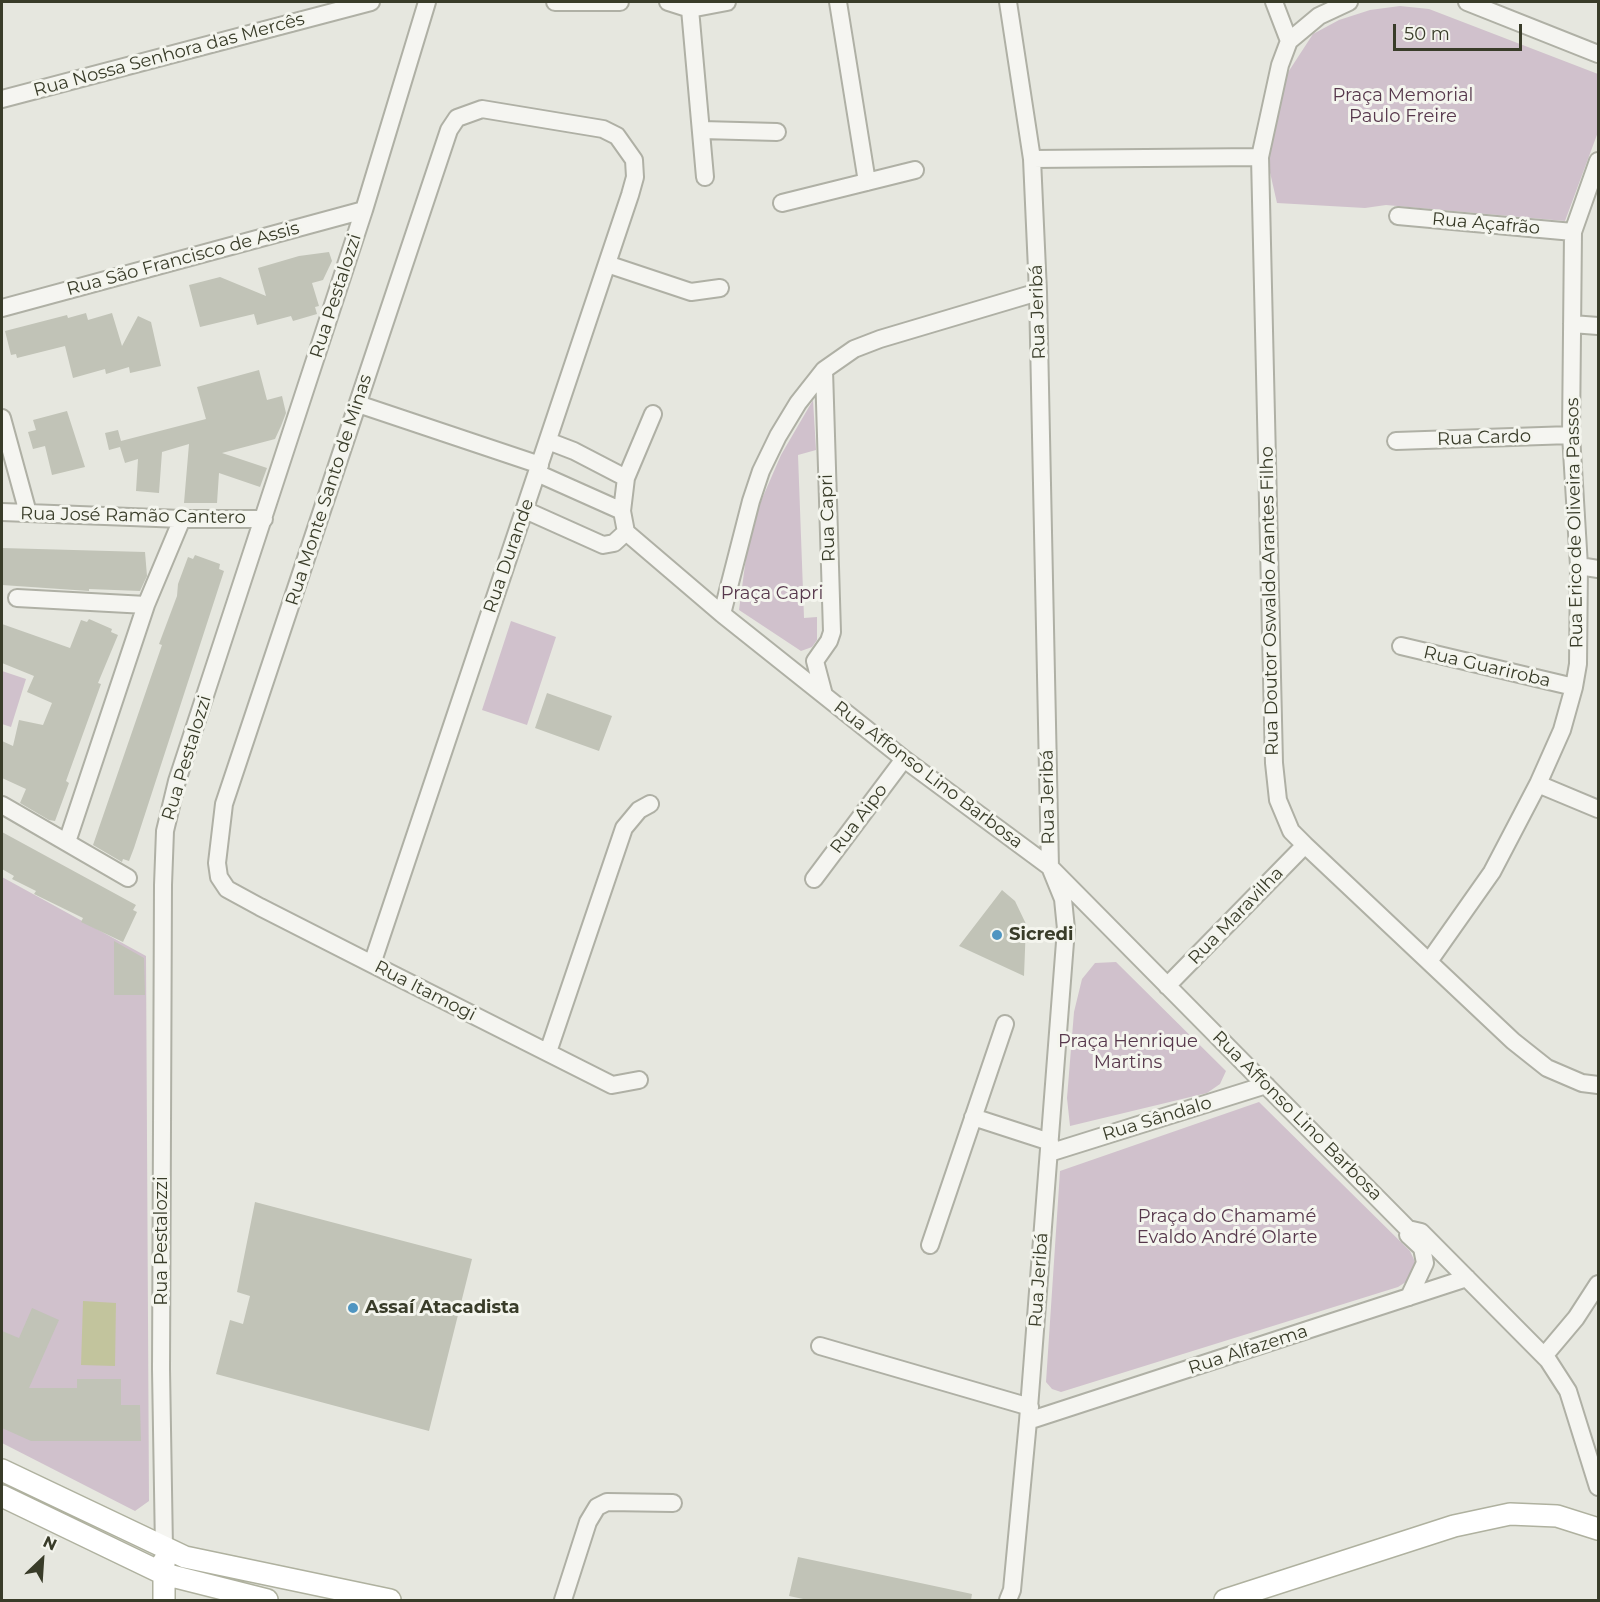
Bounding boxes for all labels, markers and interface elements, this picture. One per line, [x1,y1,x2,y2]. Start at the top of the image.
street label: Rua Nossa Senhora das Mercês [31,8,307,102]
scale bar [1396,12,1525,50]
text: 50 m [1404,23,1450,45]
park label: Praça Memorial Paulo Freire [1333,85,1473,128]
street label: Rua Açafrão [1431,209,1541,239]
street label: Rua São Francisco de Assis [64,218,302,300]
street label: Rua Pestalozzi [306,231,366,361]
street label: Rua Jeribá [1026,264,1050,360]
street label: Rua Monte Santo de Minas [281,372,377,608]
street label: Rua Erico de Oliveira Passos [1562,397,1588,649]
street label: Rua Cardo [1437,426,1531,450]
street label: Rua Doutor Oswaldo Arantes Filho [1256,446,1284,756]
street label: Rua Capri [816,474,840,562]
street label: Rua Durande [479,496,539,616]
street label: Rua José Ramão Cantero [20,503,246,529]
park label: Praça Capri [721,583,823,605]
street label: Rua Guariroba [1421,642,1553,692]
street label: Rua Pestalozzi [158,693,216,823]
street label: Rua Affonso Lino Barbosa [829,697,1027,853]
street label: Rua Jeribá [1036,749,1060,845]
street label: Rua Aipo [826,780,892,858]
street label: Rua Maravilha [1184,863,1288,969]
place label: Sicredi [1009,924,1073,946]
marker: Sicredi [990,928,1004,942]
street label: Rua Itamogi [371,956,479,1026]
street label: Rua Affonso Lino Barbosa [1208,1027,1386,1205]
park label: Praça Henrique Martins [1058,1031,1198,1074]
street label: Rua Sândalo [1100,1092,1214,1146]
street label: Rua Pestalozzi [151,1176,173,1306]
park label: Praça do Chamamé Evaldo André Olarte [1137,1206,1317,1248]
street label: Rua Jeribá [1025,1232,1053,1328]
place label: Assaí Atacadista [365,1297,520,1319]
marker: Assaí Atacadista [346,1301,360,1315]
street label: Rua Alfazema [1186,1321,1310,1379]
north arrow [12,1530,72,1590]
text: N [40,1532,60,1555]

